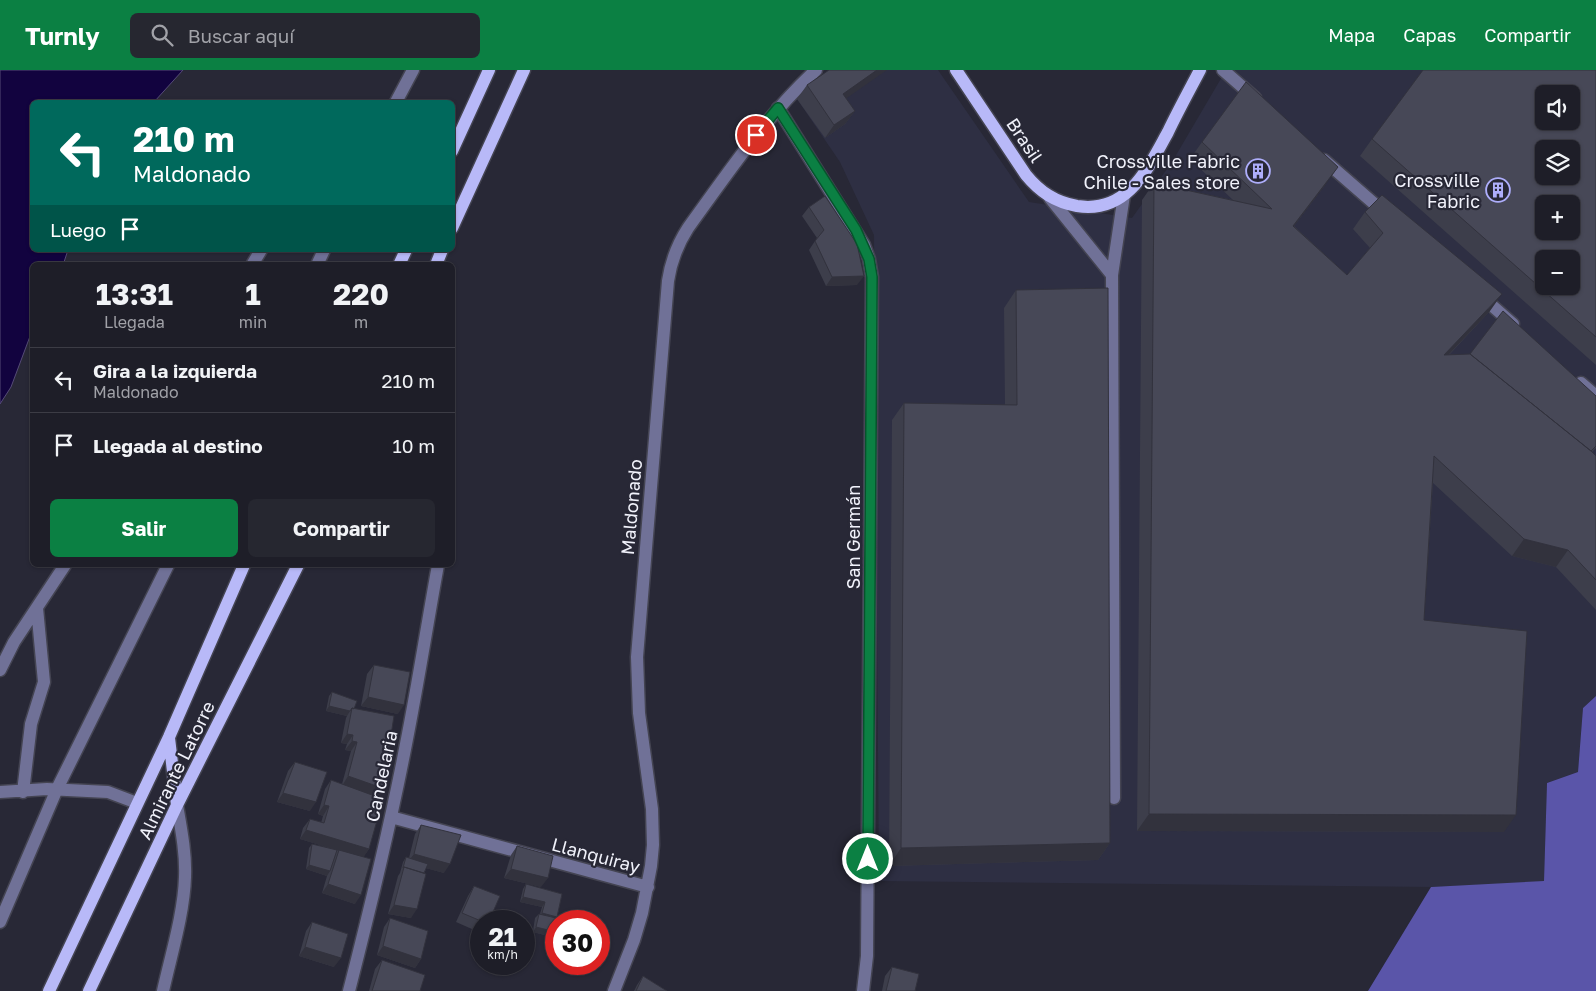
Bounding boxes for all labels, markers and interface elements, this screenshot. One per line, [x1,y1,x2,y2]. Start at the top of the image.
search box [130,13,480,58]
text: Turnly [25,21,100,50]
icon: search [148,21,176,49]
text: Buscar aquí [188,24,294,47]
text: Mapa [1328,24,1375,46]
text: Capas [1403,24,1456,46]
text: Compartir [1484,24,1571,46]
map controls [1535,85,1580,295]
button: sound [1535,85,1580,130]
street label: Brasil [1002,113,1048,167]
pin [735,114,777,156]
text: 210 m [133,118,235,160]
icon: left [50,120,115,185]
icon: arrive [742,121,770,149]
button: layers [1535,140,1580,185]
place label: Crossville Fabric Chile - Sales store [1083,150,1240,193]
building icon: Crossville Fabric Chile - Sales store [1245,158,1271,184]
text: Maldonado [133,160,251,187]
place label: Crossville Fabric [1394,169,1480,212]
building icon: Crossville Fabric [1485,177,1511,203]
button: + [1535,195,1580,240]
icon: arrive [116,215,144,243]
text: Luego [50,218,106,241]
button: − [1535,250,1580,295]
text: 13:31 [96,276,173,312]
text: 1 [245,276,261,312]
text: 220 [333,276,389,312]
text: Llegada [104,312,165,332]
text: min [239,312,267,332]
text: m [354,312,368,332]
text: Gira a la izquierda [93,359,257,382]
icon: left [50,366,78,394]
text: 210 m [381,369,435,392]
text: Maldonado [93,382,179,402]
icon: arrive [50,431,78,459]
text: Llegada al destino [93,434,263,457]
text: 10 m [392,434,435,457]
street label: Maldonado [616,458,646,556]
street label: San Germán [842,485,864,589]
button: Salir [50,499,238,557]
button: Compartir [248,499,435,557]
street label: Almirante Latorre [133,697,219,843]
street label: Candelaria [361,728,401,824]
position arrow [841,832,893,884]
street label: Llanquiray [549,833,643,877]
speed limit sign: 30 [545,910,610,975]
text: 21 [488,921,517,952]
text: km/h [487,947,518,962]

